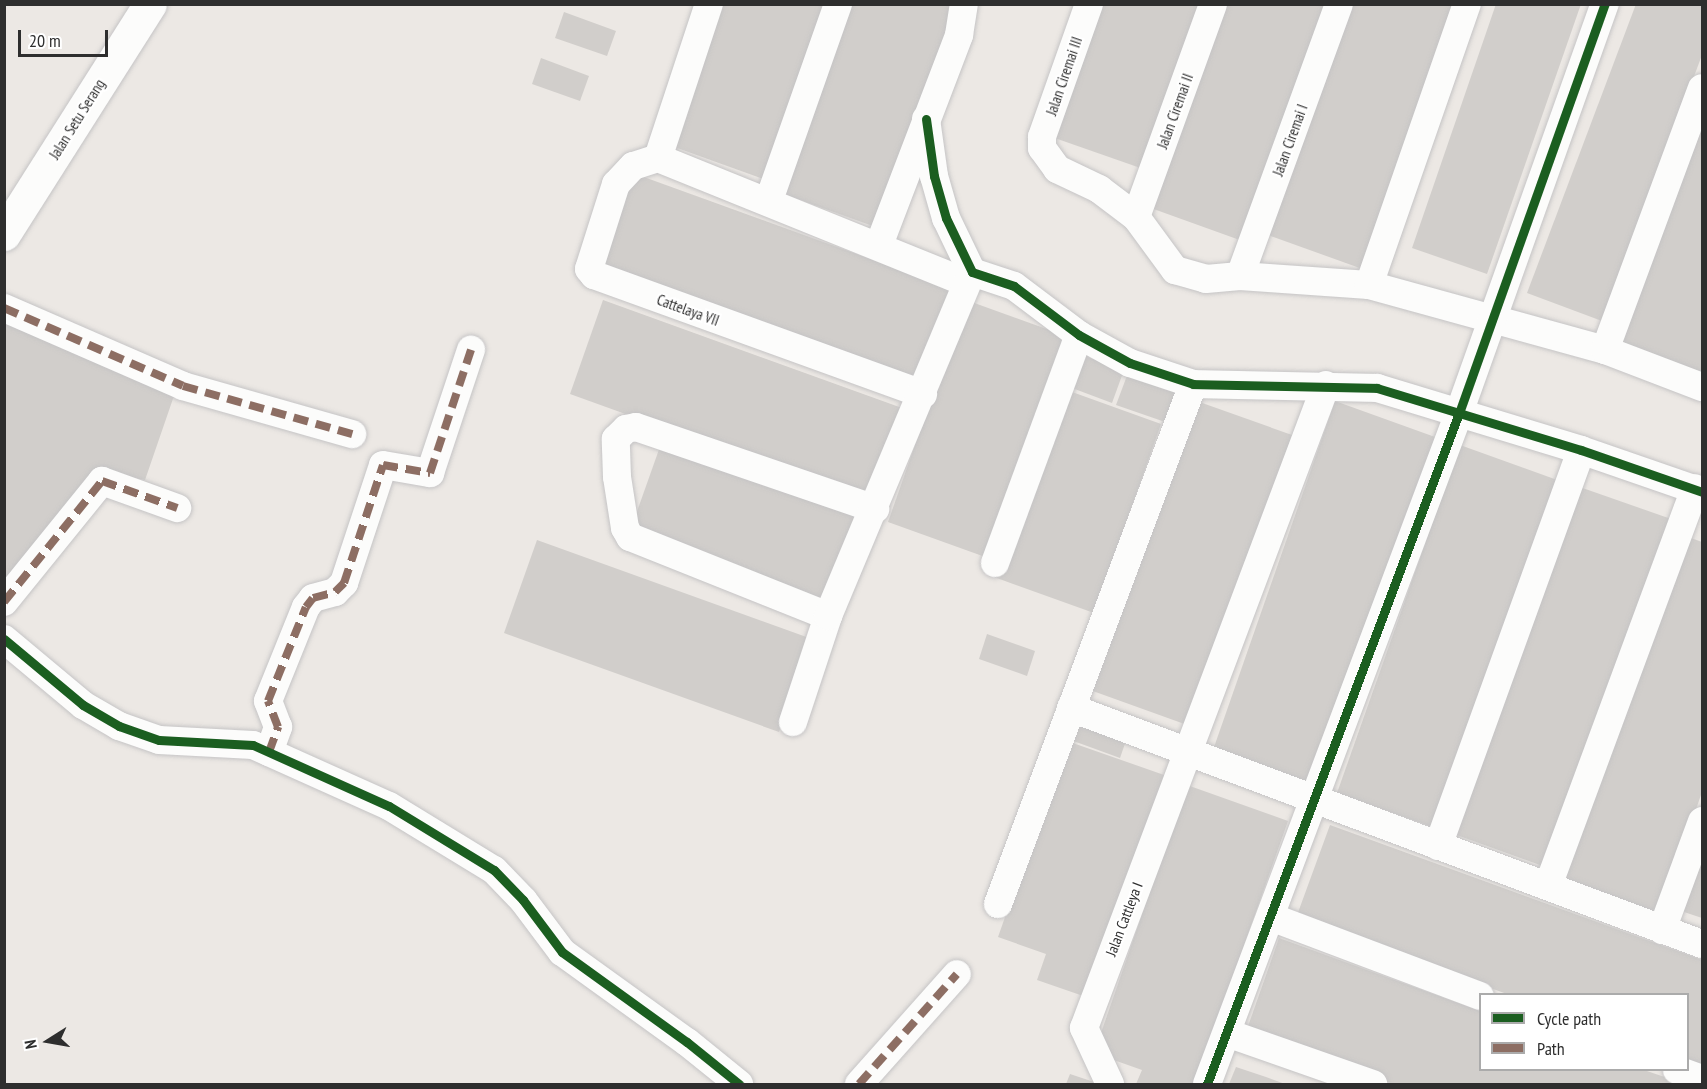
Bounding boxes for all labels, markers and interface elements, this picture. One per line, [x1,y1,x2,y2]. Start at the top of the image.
scale bar [21,18,111,56]
text: 20 m [29,29,61,52]
street label: Jalan Ciremai III [1042,34,1086,118]
street label: Jalan Ciremai II [1153,71,1197,151]
street label: Jalan Setu Serang [45,76,109,162]
street label: Jalan Ciremai I [1269,102,1311,178]
street label: Cattelaya VII [654,290,722,330]
street label: Jalan Cattleya I [1102,880,1146,958]
legend [1479,993,1689,1071]
text: Cycle path [1537,1007,1601,1030]
north arrow [18,1011,78,1071]
text: Path [1537,1037,1565,1060]
text: N [20,1038,41,1051]

